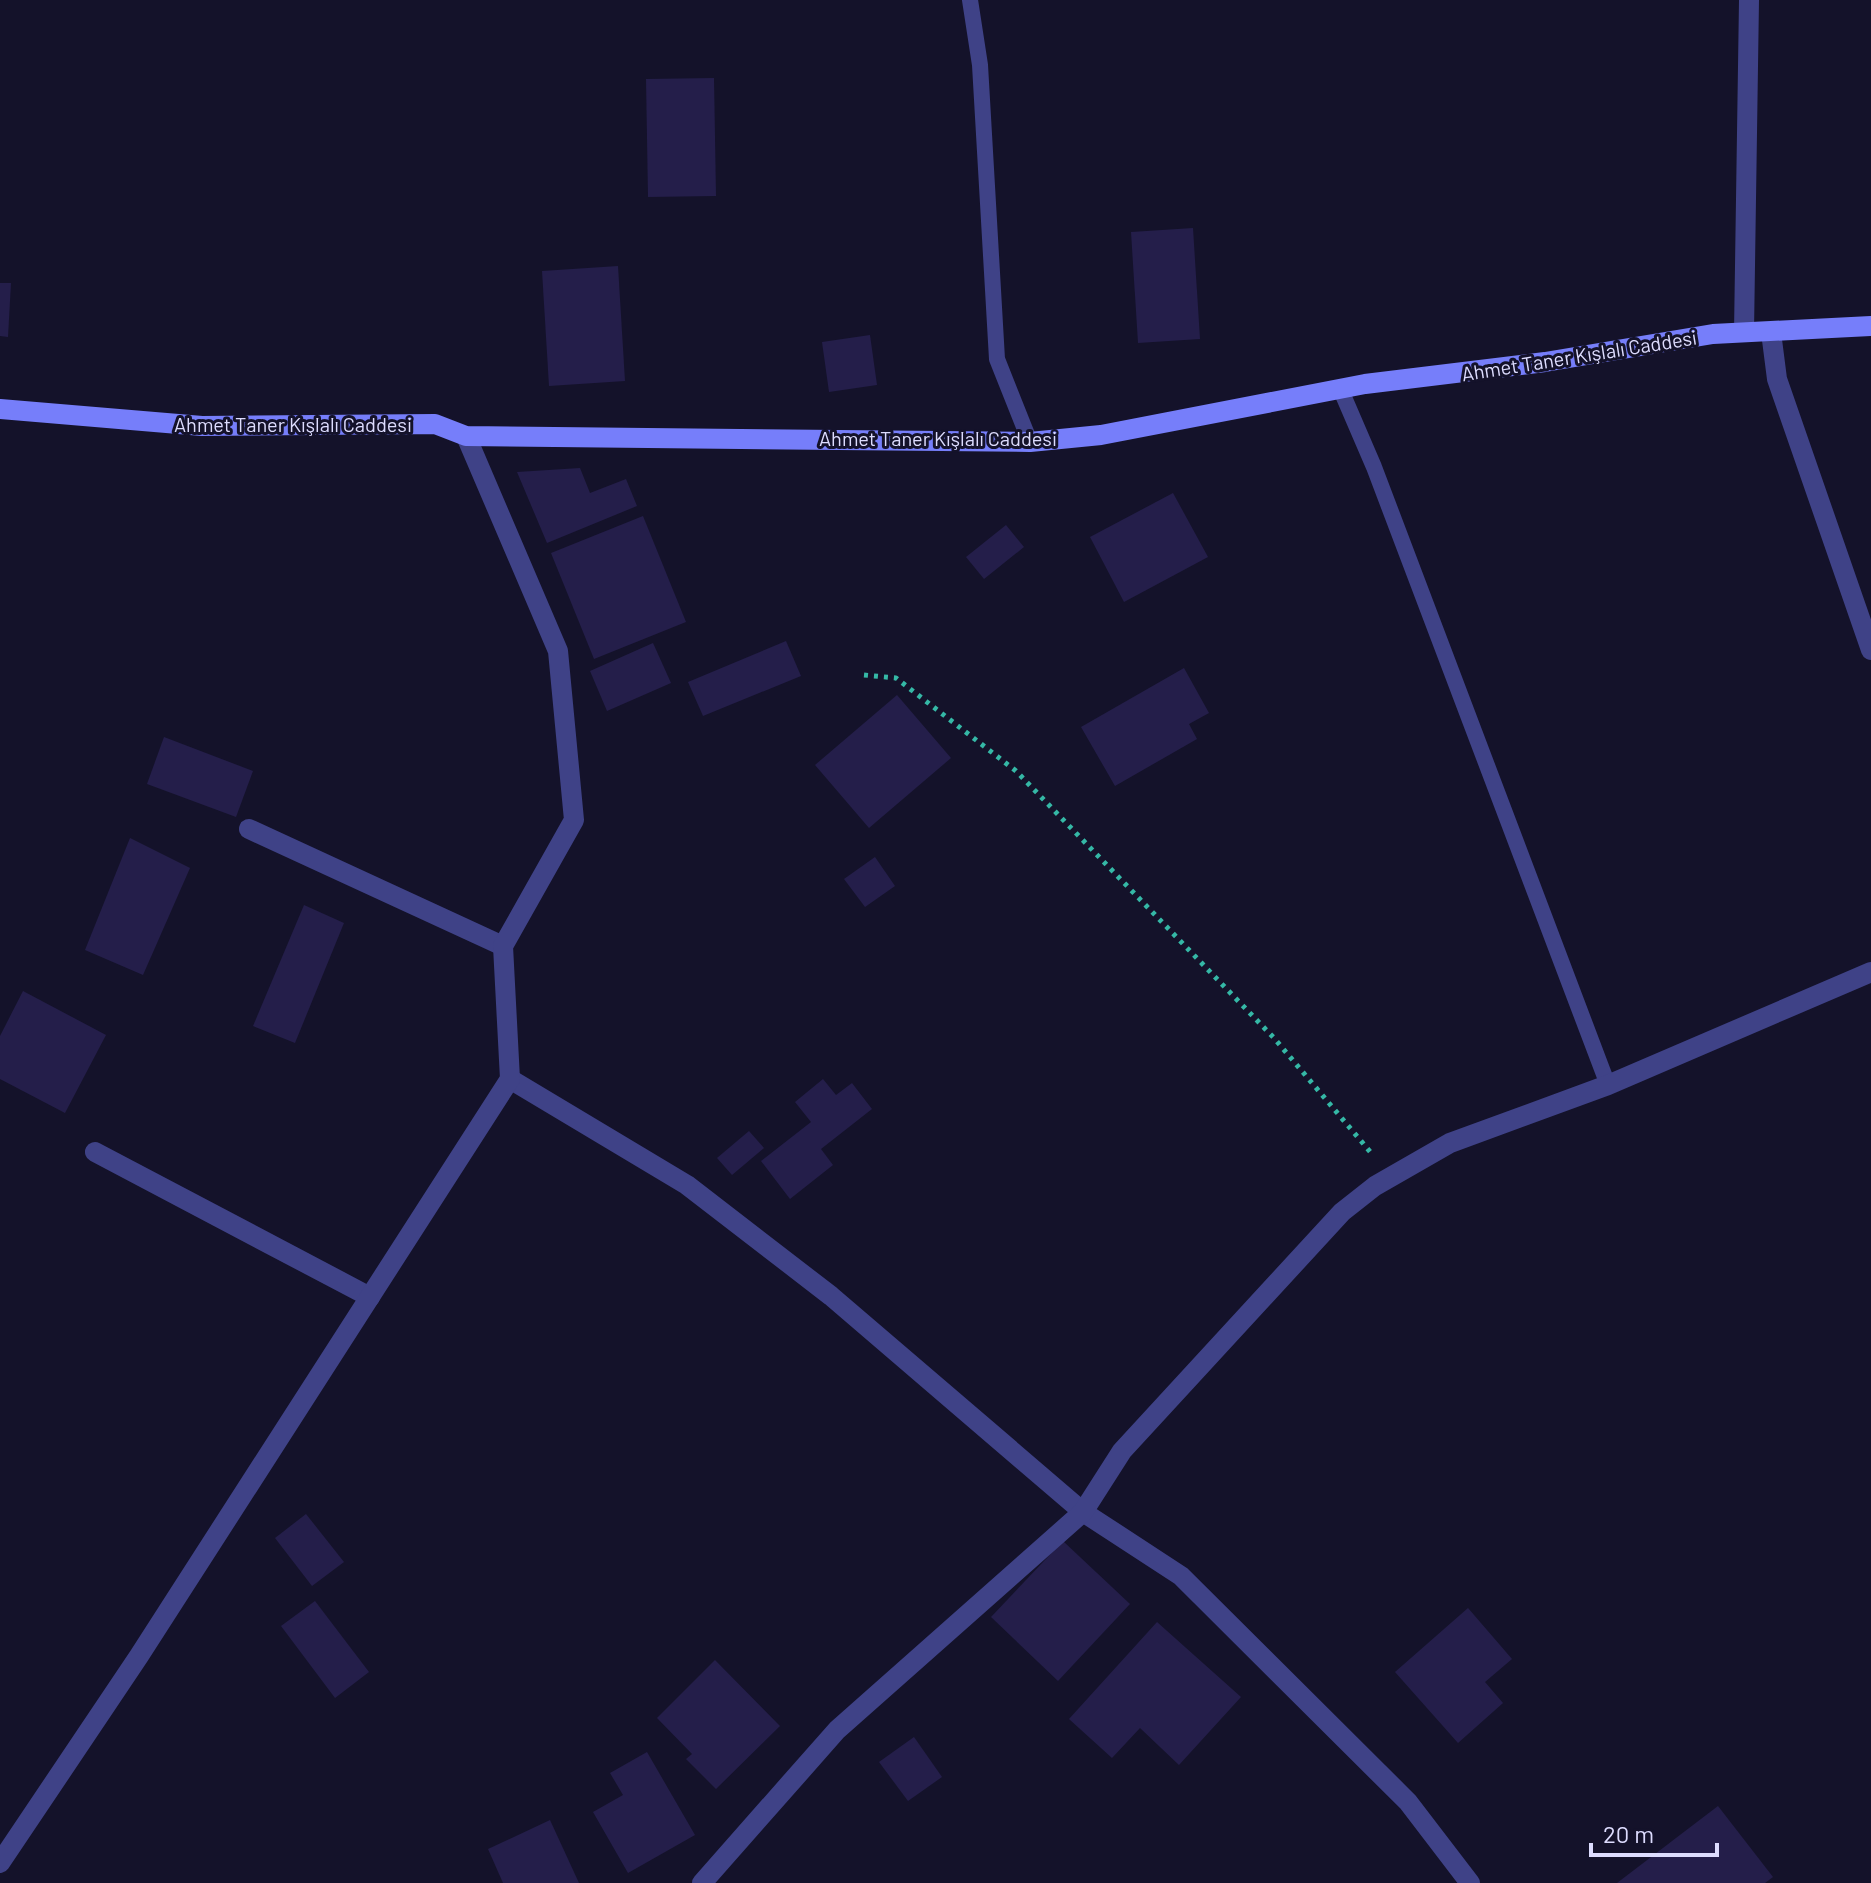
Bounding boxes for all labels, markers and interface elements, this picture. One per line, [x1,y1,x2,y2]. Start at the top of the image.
street label: Ahmet Taner Kışlalı Caddesi [1460,325,1698,385]
street label: Ahmet Taner Kışlalı Caddesi [174,412,412,436]
street label: Ahmet Taner Kışlalı Caddesi [819,426,1057,450]
scale bar [1591,1807,1717,1857]
text: 20 m [1603,1819,1654,1848]

